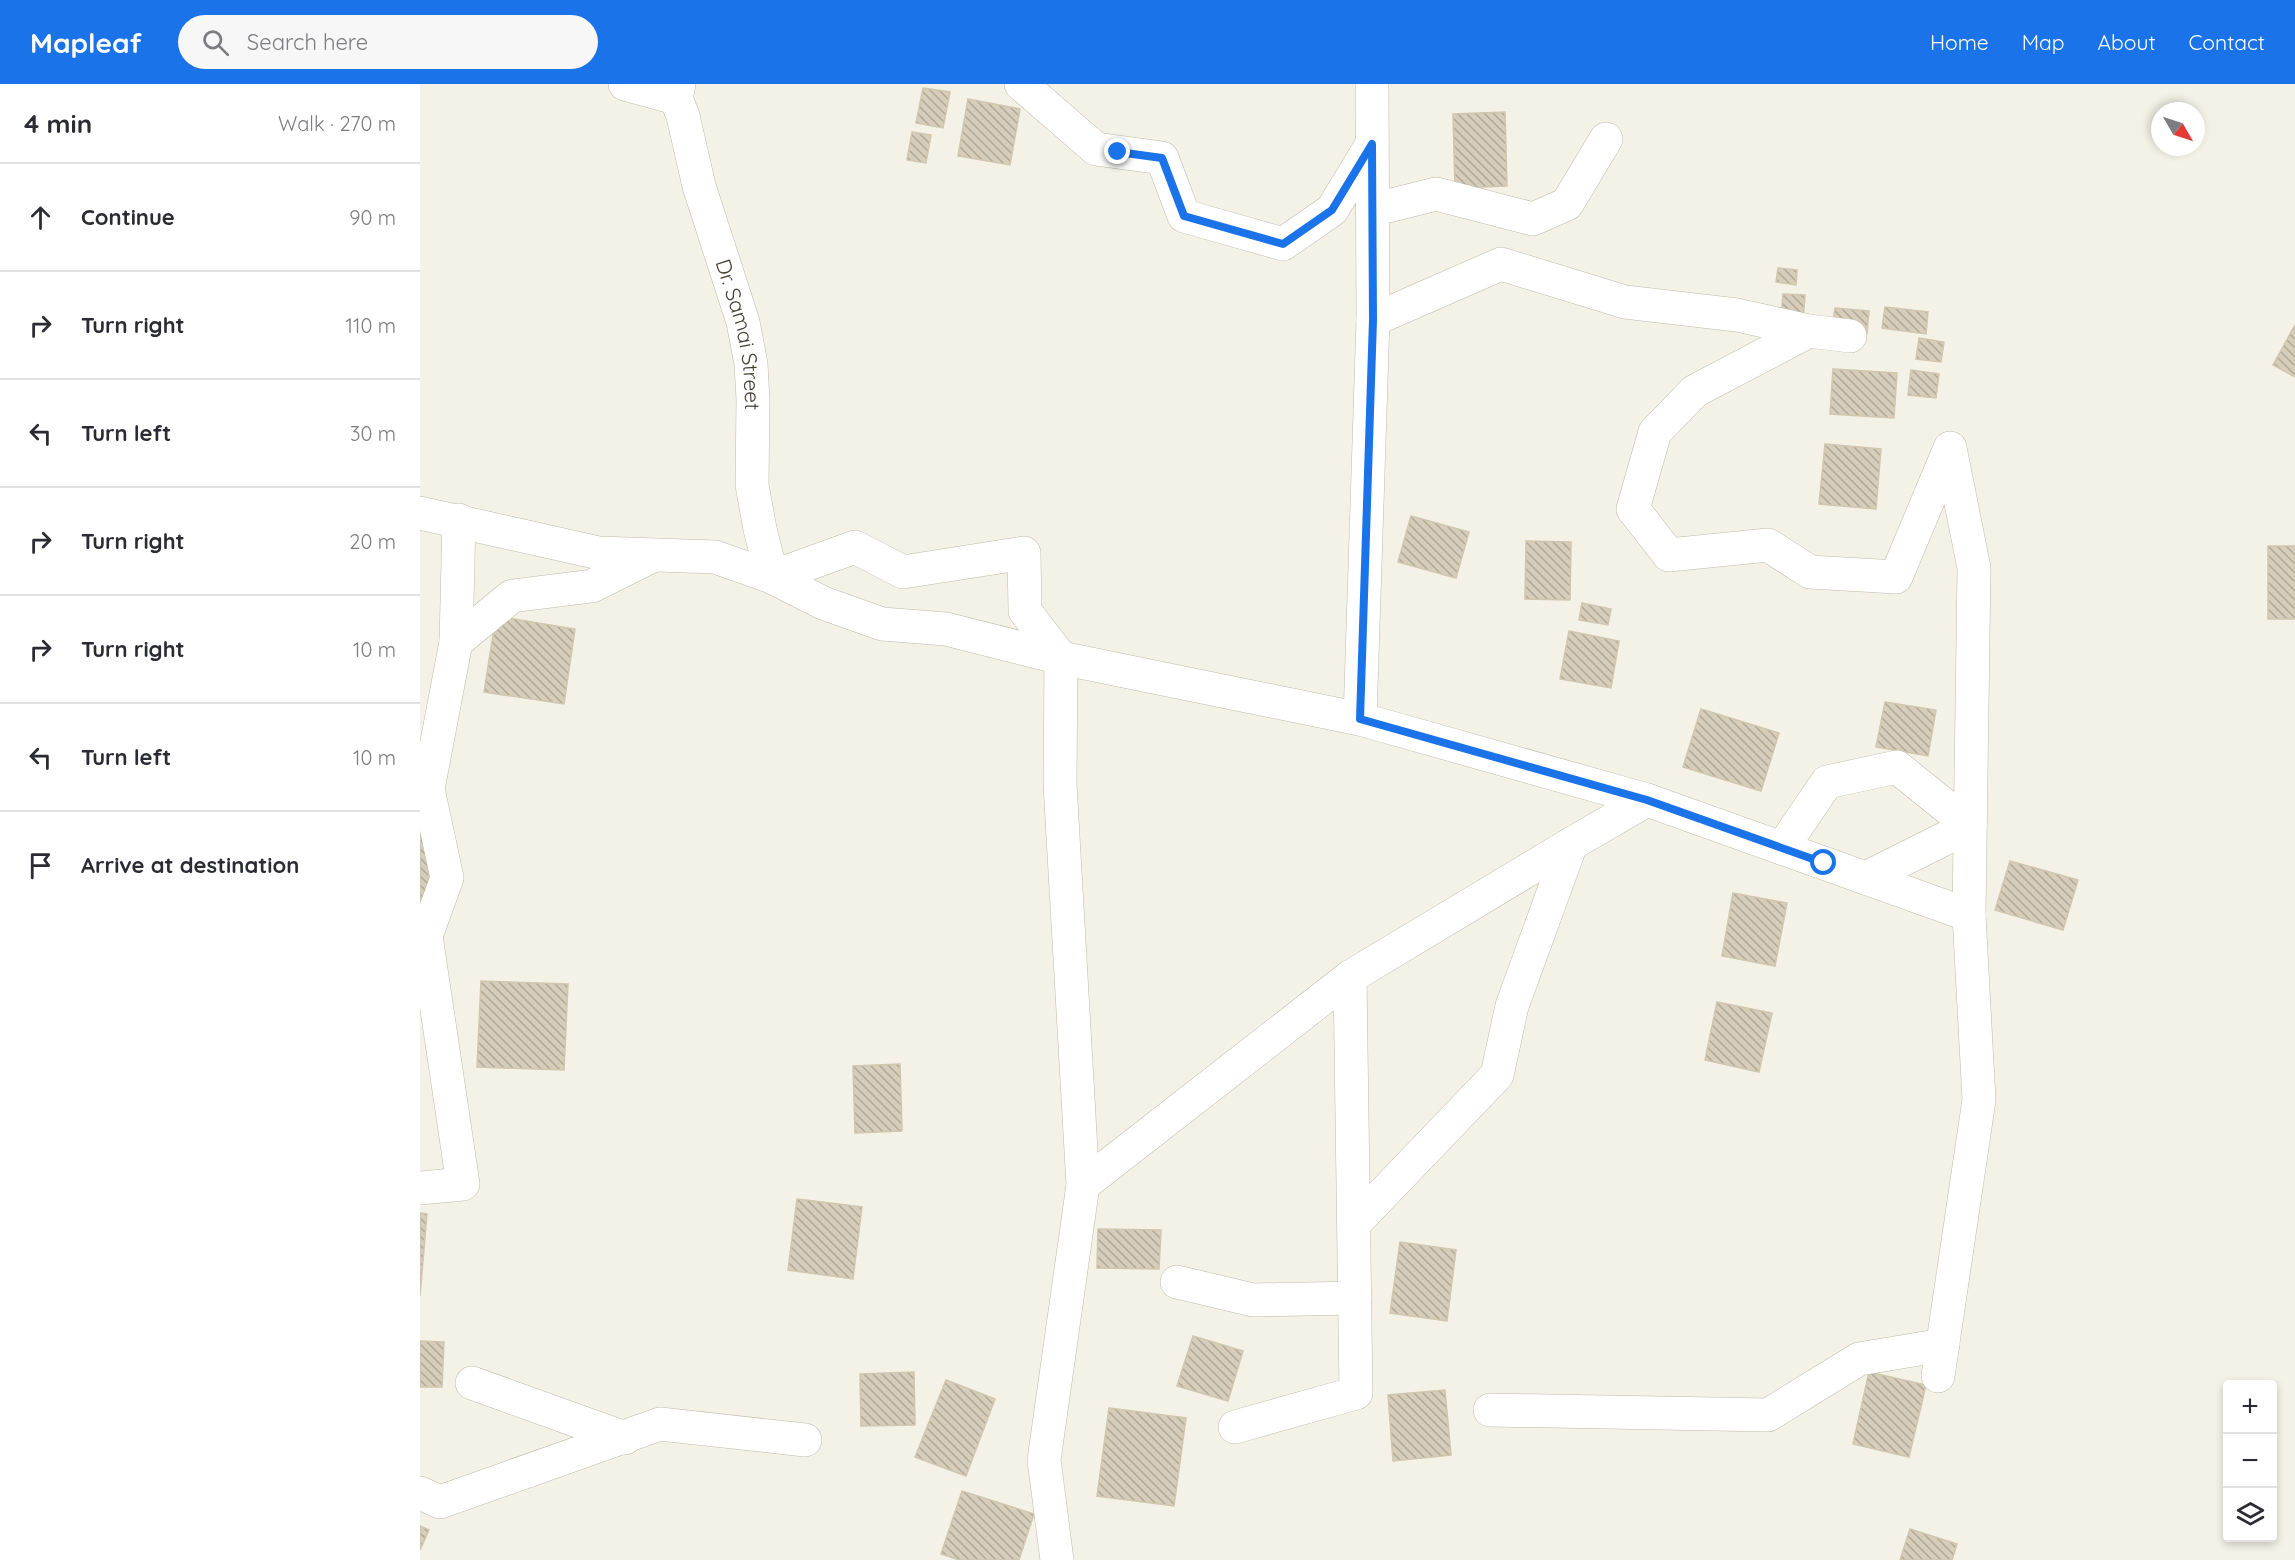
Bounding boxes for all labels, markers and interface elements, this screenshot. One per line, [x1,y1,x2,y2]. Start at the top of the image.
search box [178,15,598,69]
text: Mapleaf [30,25,142,60]
icon: search [199,26,232,59]
text: Search here [247,28,368,56]
text: Home [1930,29,1989,55]
text: Map [2022,29,2065,55]
text: About [2098,29,2156,55]
text: Contact [2189,29,2265,55]
north arrow [2151,102,2205,156]
text: 4 min [24,107,92,140]
text: Walk · 270 m [278,111,396,136]
route end [1104,138,1130,164]
icon: ahead [24,201,57,234]
text: Continue [81,203,175,231]
text: 90 m [349,205,396,230]
street label: Dr. Samai Street [710,255,766,410]
icon: right [24,309,57,342]
text: Turn right [81,311,185,339]
text: 110 m [346,313,396,338]
icon: left [24,417,57,450]
text: Turn left [81,419,171,447]
text: 30 m [350,421,396,446]
icon: right [24,525,57,558]
text: Turn right [81,527,185,555]
text: 20 m [349,529,396,554]
icon: right [24,633,57,666]
text: Turn right [81,635,185,663]
text: 10 m [353,637,396,662]
icon: left [24,741,57,774]
text: Turn left [81,743,171,771]
text: 10 m [353,745,396,770]
icon: arrive [24,849,57,882]
route start [1810,849,1836,875]
text: Arrive at destination [81,851,299,879]
map controls [2223,1380,2277,1542]
button: + [2223,1380,2277,1434]
button: − [2223,1434,2277,1488]
button: layers [2223,1488,2277,1542]

